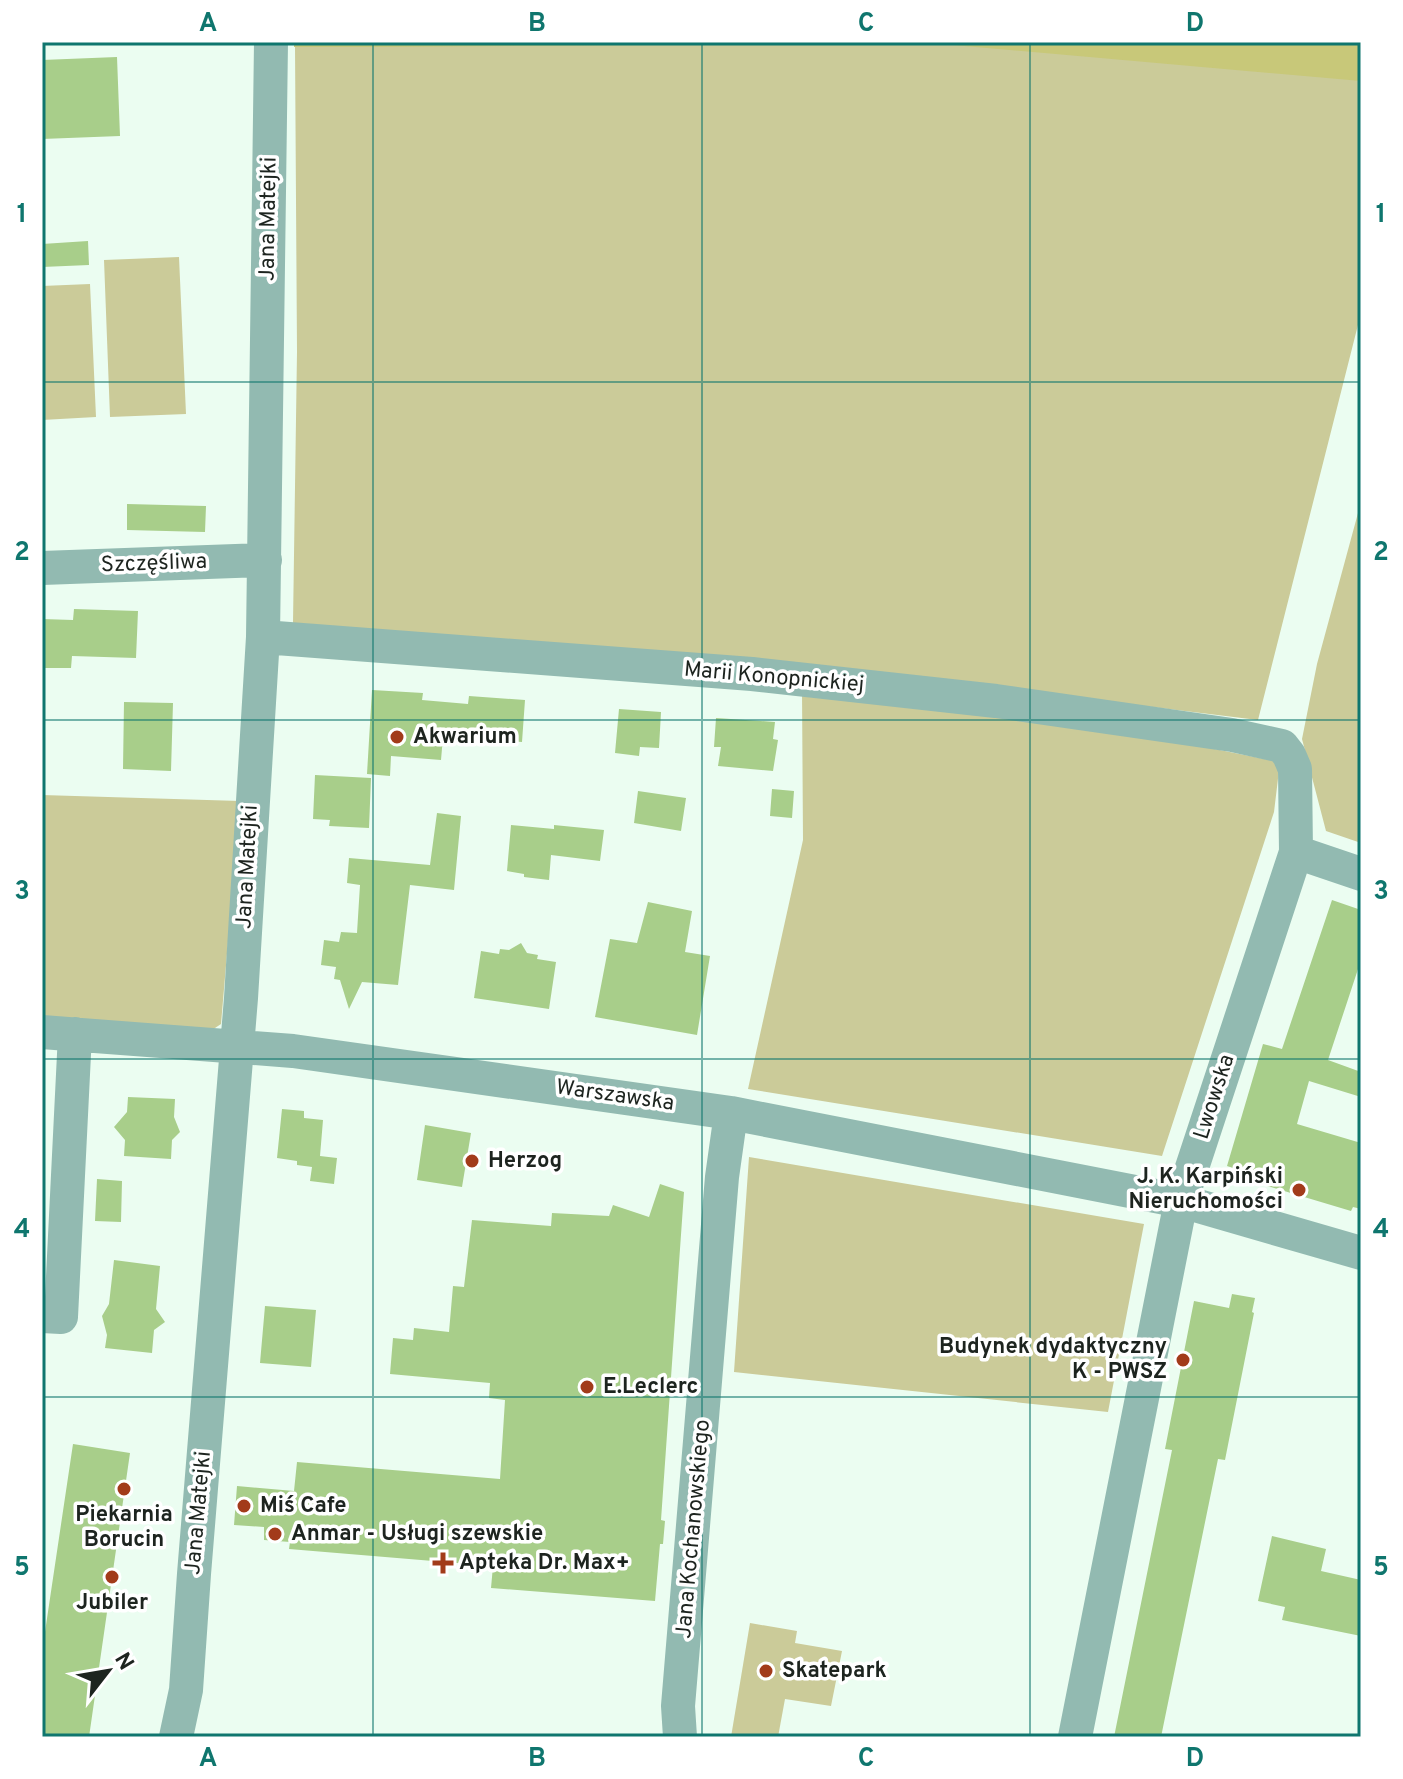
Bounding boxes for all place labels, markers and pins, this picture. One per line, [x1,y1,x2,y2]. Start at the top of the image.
place label: Akwarium [413,724,517,751]
marker: Akwarium [388,728,406,746]
place label: Herzog [488,1148,562,1175]
marker: Herzog [463,1152,481,1170]
place label: J. K. Karpiński Nieruchomości [1129,1164,1283,1216]
marker: J. K. Karpiński Nieruchomości [1290,1181,1308,1199]
place label: Budynek dydaktyczny K - PWSZ [939,1334,1167,1386]
marker: Budynek dydaktyczny K - PWSZ [1174,1351,1192,1369]
place label: E.Leclerc [603,1374,698,1401]
marker: E.Leclerc [578,1378,596,1396]
marker: Piekarnia Borucin [115,1480,133,1498]
place label: Miś Cafe [260,1493,346,1520]
marker: Miś Cafe [235,1497,253,1515]
place label: Piekarnia Borucin [75,1502,173,1554]
place label: Anmar - Usługi szewskie [291,1521,543,1548]
marker: Anmar - Usługi szewskie [266,1525,284,1543]
place label: Apteka Dr. Max+ [459,1550,630,1577]
marker: Apteka Dr. Max+ [434,1554,452,1572]
marker: Jubiler [103,1568,121,1586]
place label: Jubiler [76,1590,148,1617]
place label: Skatepark [782,1658,887,1685]
marker: Skatepark [757,1662,775,1680]

